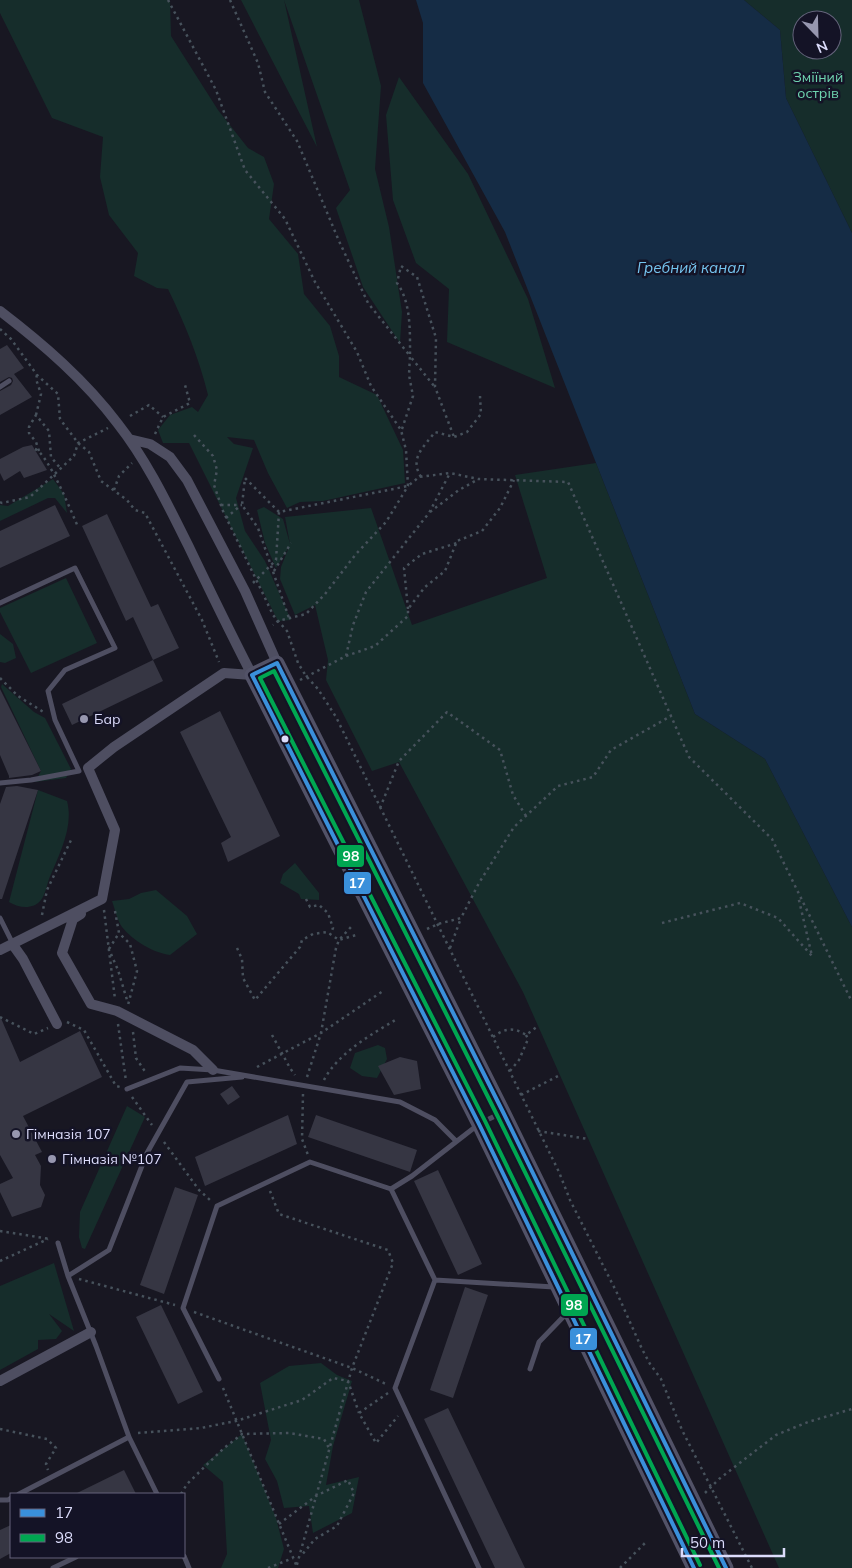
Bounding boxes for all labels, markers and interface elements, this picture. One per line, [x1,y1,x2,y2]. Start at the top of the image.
north arrow [792,10,842,60]
text: N [814,37,830,57]
park label: Зміїний острів [793,68,843,102]
water label: Гребний канал [637,258,745,277]
place label: Бар [94,710,121,728]
marker: Бар [78,713,90,725]
unlabelled marker [280,734,290,744]
line badge: 98 [336,844,365,868]
text: 98 [343,847,359,865]
line badge: 17 [343,871,372,895]
text: 17 [349,874,365,892]
place label: Гімназія 107 [26,1125,111,1143]
marker: Гімназія 107 [10,1128,22,1140]
place label: Гімназія №107 [62,1150,162,1168]
marker: Гімназія №107 [46,1153,58,1165]
line badge: 98 [560,1293,589,1317]
text: 98 [566,1296,582,1314]
line badge: 17 [569,1327,598,1351]
text: 17 [575,1330,591,1348]
legend [10,1493,185,1558]
text: 17 [55,1503,73,1522]
scale bar [682,1526,784,1558]
text: 98 [55,1528,73,1547]
text: 50 m [690,1533,725,1552]

